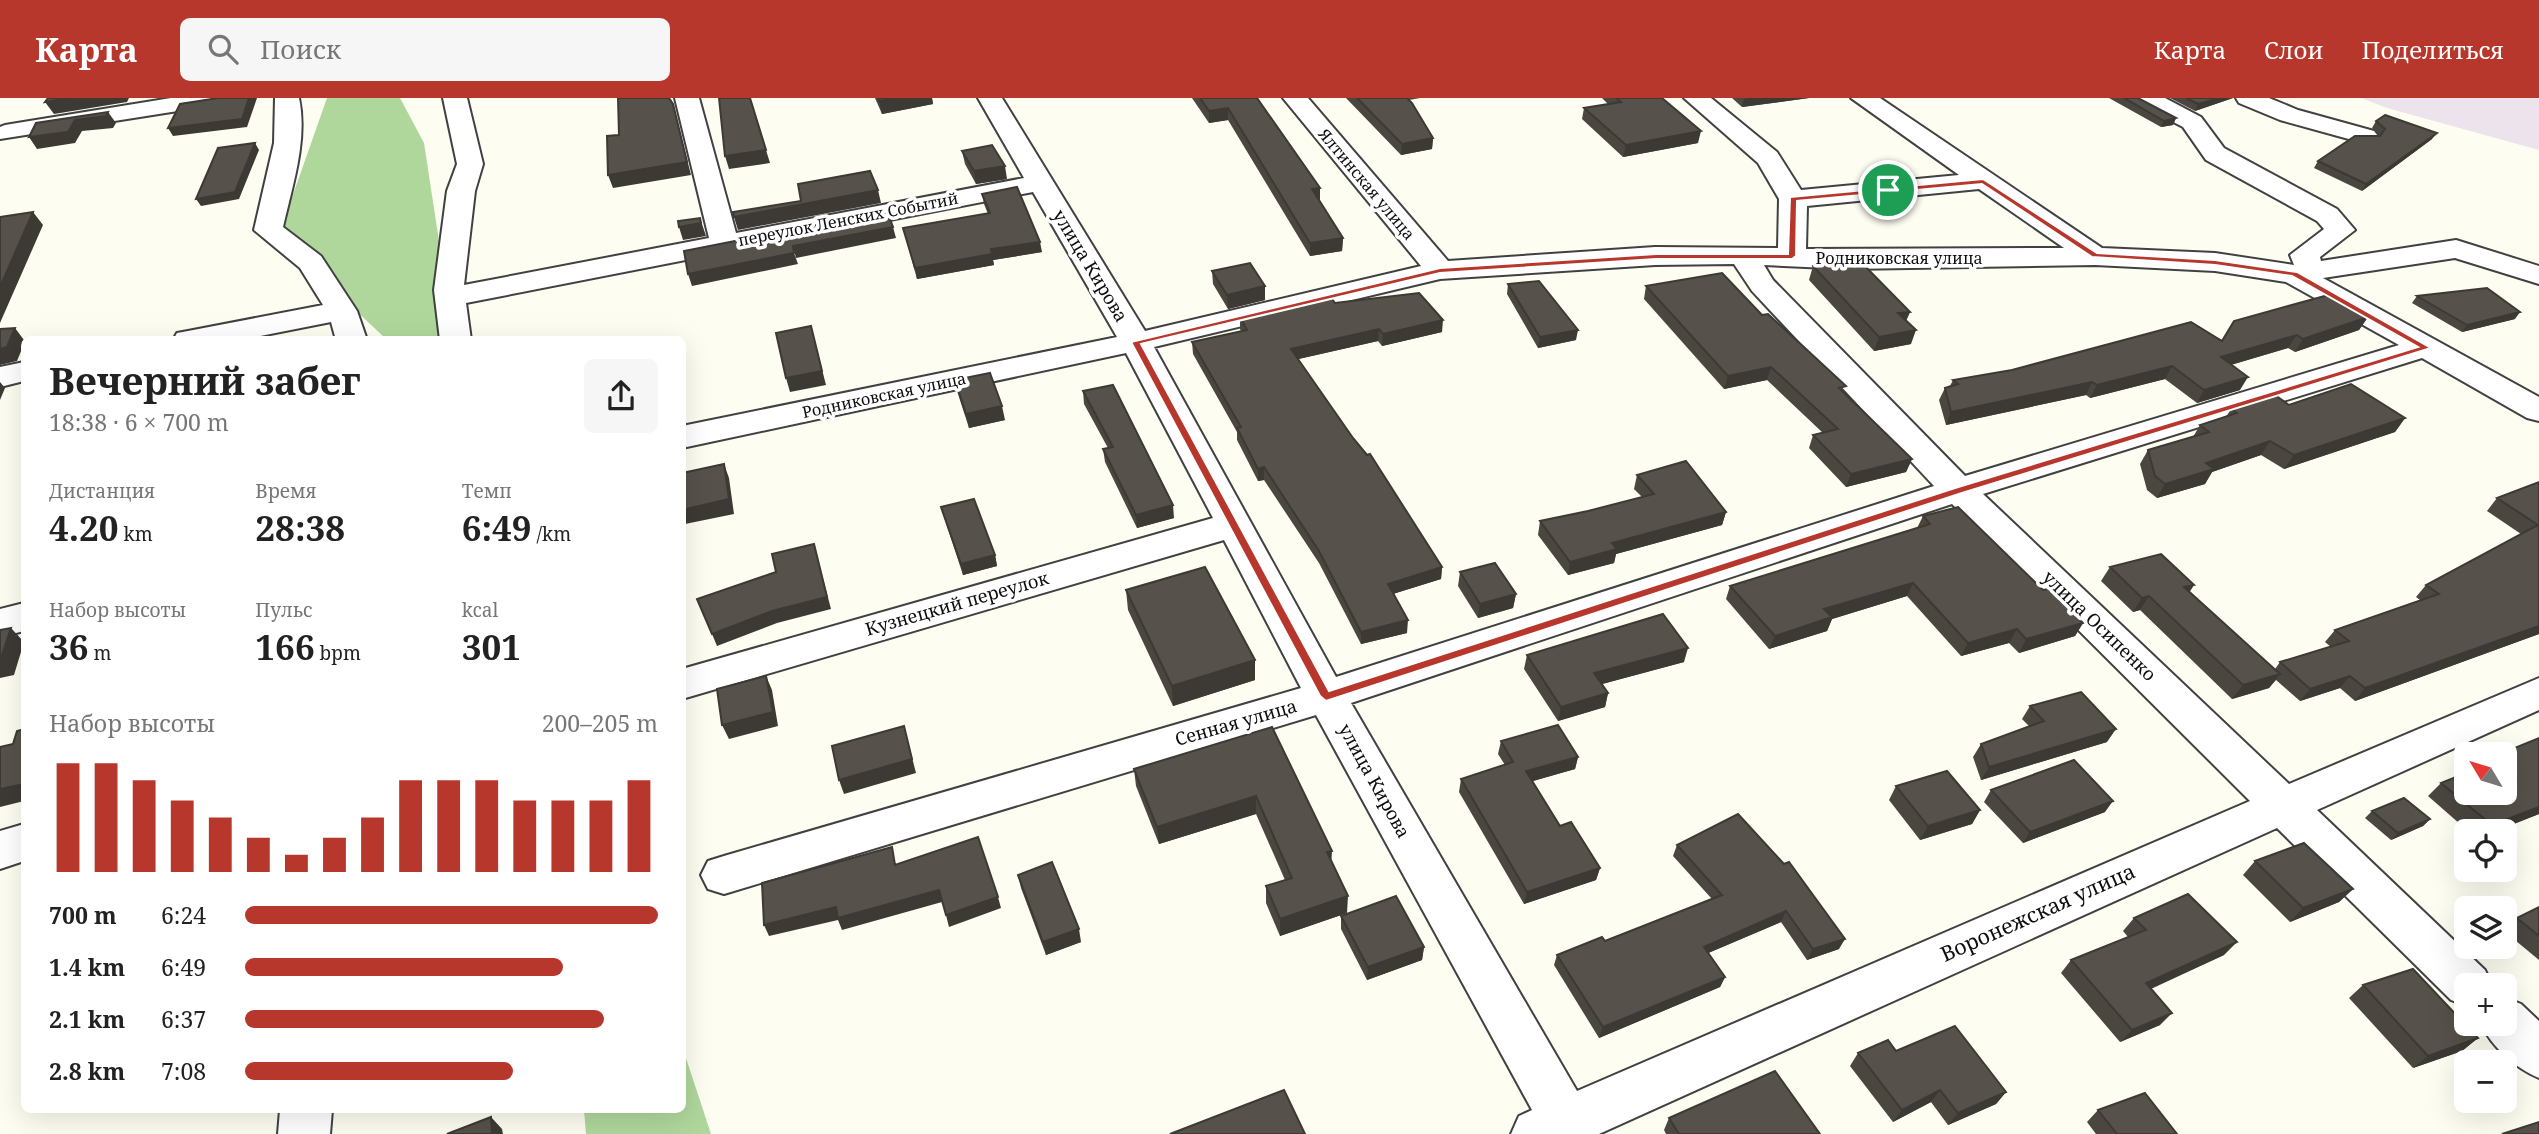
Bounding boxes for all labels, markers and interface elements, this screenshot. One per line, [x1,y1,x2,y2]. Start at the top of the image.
search box [180,18,670,81]
text: Карта [35,27,138,72]
icon: search [204,30,242,68]
text: Поиск [260,31,341,67]
text: Карта [2154,33,2226,66]
text: Слои [2264,33,2324,66]
text: Поделиться [2362,33,2504,66]
street label: Ялтинская улица [1313,123,1420,245]
pin [1858,160,1918,220]
icon: arrive [1869,171,1907,209]
street label: переулок Ленских Событий [736,187,960,251]
street label: улица Кирова [1048,205,1134,326]
street label: Родниковская улица [1815,247,1983,269]
text: Вечерний забег [49,354,360,406]
button: share [584,359,658,433]
street label: Родниковская улица [800,367,968,423]
text: 18:38 · 6 × 700 m [49,406,229,438]
text: Дистанция [49,478,155,504]
text: Время [255,478,317,504]
text: Темп [462,478,512,504]
text: 4.20 [49,504,119,551]
text: 28:38 [255,504,345,551]
text: 6:49 [462,504,532,551]
text: km [119,521,153,547]
text: /km [532,521,571,547]
street label: Кузнецкий переулок [862,565,1051,641]
street label: улица Осипенко [2038,565,2162,686]
text: Набор высоты [49,597,186,623]
text: Пульс [255,597,312,623]
text: kcal [462,597,498,623]
text: 36 [49,623,89,670]
text: 166 [255,623,315,670]
text: 301 [462,623,521,670]
text: m [89,640,111,666]
text: bpm [315,640,361,666]
street label: Сенная улица [1172,693,1299,751]
text: Набор высоты [49,707,215,739]
text: 200–205 m [542,707,658,739]
street label: улица Кирова [1334,719,1416,842]
north arrow [2454,742,2516,805]
map controls [2454,742,2517,1113]
button: locate [2454,819,2517,882]
street label: Воронежская улица [1936,856,2139,968]
button: layers [2454,896,2517,959]
text: 700 m [49,899,117,931]
text: 6:24 [161,899,206,931]
text: 1.4 km [49,951,125,983]
text: 6:49 [161,951,206,983]
button: + [2454,973,2517,1036]
text: 2.1 km [49,1003,125,1035]
text: 6:37 [161,1003,206,1035]
button: − [2454,1050,2517,1113]
text: 2.8 km [49,1055,125,1087]
text: 7:08 [161,1055,206,1087]

